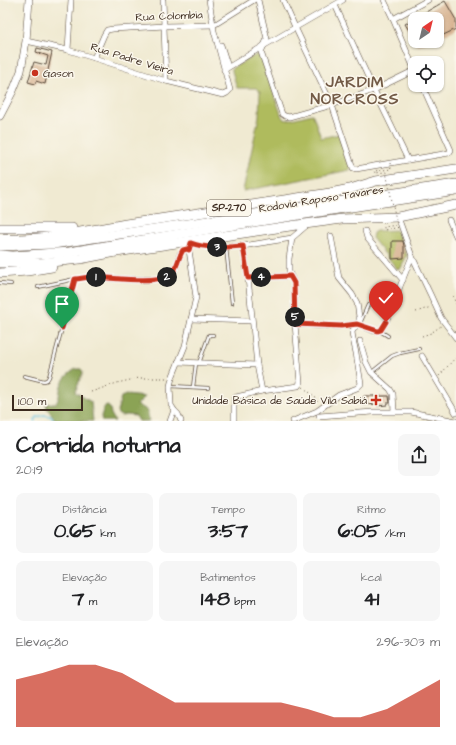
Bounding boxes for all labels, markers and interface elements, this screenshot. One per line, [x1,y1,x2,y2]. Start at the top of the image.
street label: Rua Colombia [135,7,203,25]
north arrow [408,12,444,48]
map controls [408,12,444,92]
street label: Rua Padre Vieira [89,39,176,79]
button: locate [408,56,444,92]
place label: Gason [43,66,74,81]
marker: Gason [30,68,40,78]
district label: JARDIM NORCROSS [311,72,399,110]
street label: Rodovia Raposo Tavares [257,182,385,216]
road number: SP-270 [207,200,251,216]
pin: 3 [207,237,227,257]
text: 3 [214,239,220,254]
pin: 1 [86,267,106,287]
pin: 2 [157,267,177,287]
pin: 4 [251,267,271,287]
text: 1 [95,269,97,284]
text: 2 [164,269,170,284]
text: 4 [257,269,265,284]
pin [369,281,403,322]
pin [45,287,79,328]
icon: check [375,287,397,309]
icon: arrive [51,293,73,315]
pin: 5 [285,307,305,327]
text: 5 [291,309,299,324]
scale bar [12,393,83,412]
place label: Unidade Básica de Saúde Vila Sabiá [192,393,367,408]
text: 100 m [18,394,46,409]
marker: Unidade Básica de Saúde Vila Sabiá [370,394,382,406]
text: Corrida noturna [16,430,181,461]
button: share [398,434,440,476]
text: 20:19 [16,461,43,479]
text: Distância [63,502,107,517]
text: Tempo [211,502,245,517]
text: Ritmo [357,502,386,517]
text: 0.65 [54,517,96,545]
text: 3:57 [208,517,248,545]
text: 6:05 [338,517,380,545]
text: km [96,526,116,541]
text: /km [380,526,405,541]
text: Elevação [63,570,107,585]
text: Batimentos [200,570,256,585]
text: kcal [361,570,382,585]
text: 7 [72,585,84,613]
text: 148 [201,585,230,613]
text: 41 [363,585,379,613]
text: m [84,594,97,609]
text: bpm [230,594,255,609]
text: Elevação [16,633,68,651]
text: 296–303 m [376,633,440,651]

